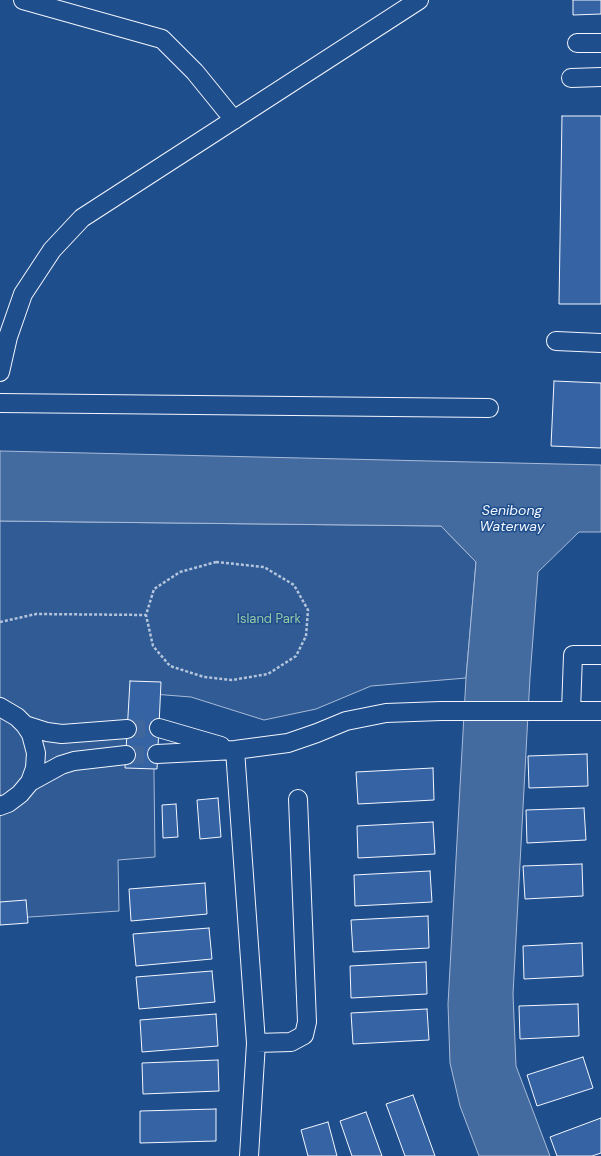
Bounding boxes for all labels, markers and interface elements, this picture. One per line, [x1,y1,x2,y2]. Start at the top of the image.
water label: Senibong Waterway [479,503,545,536]
park label: Island Park [237,612,301,628]

